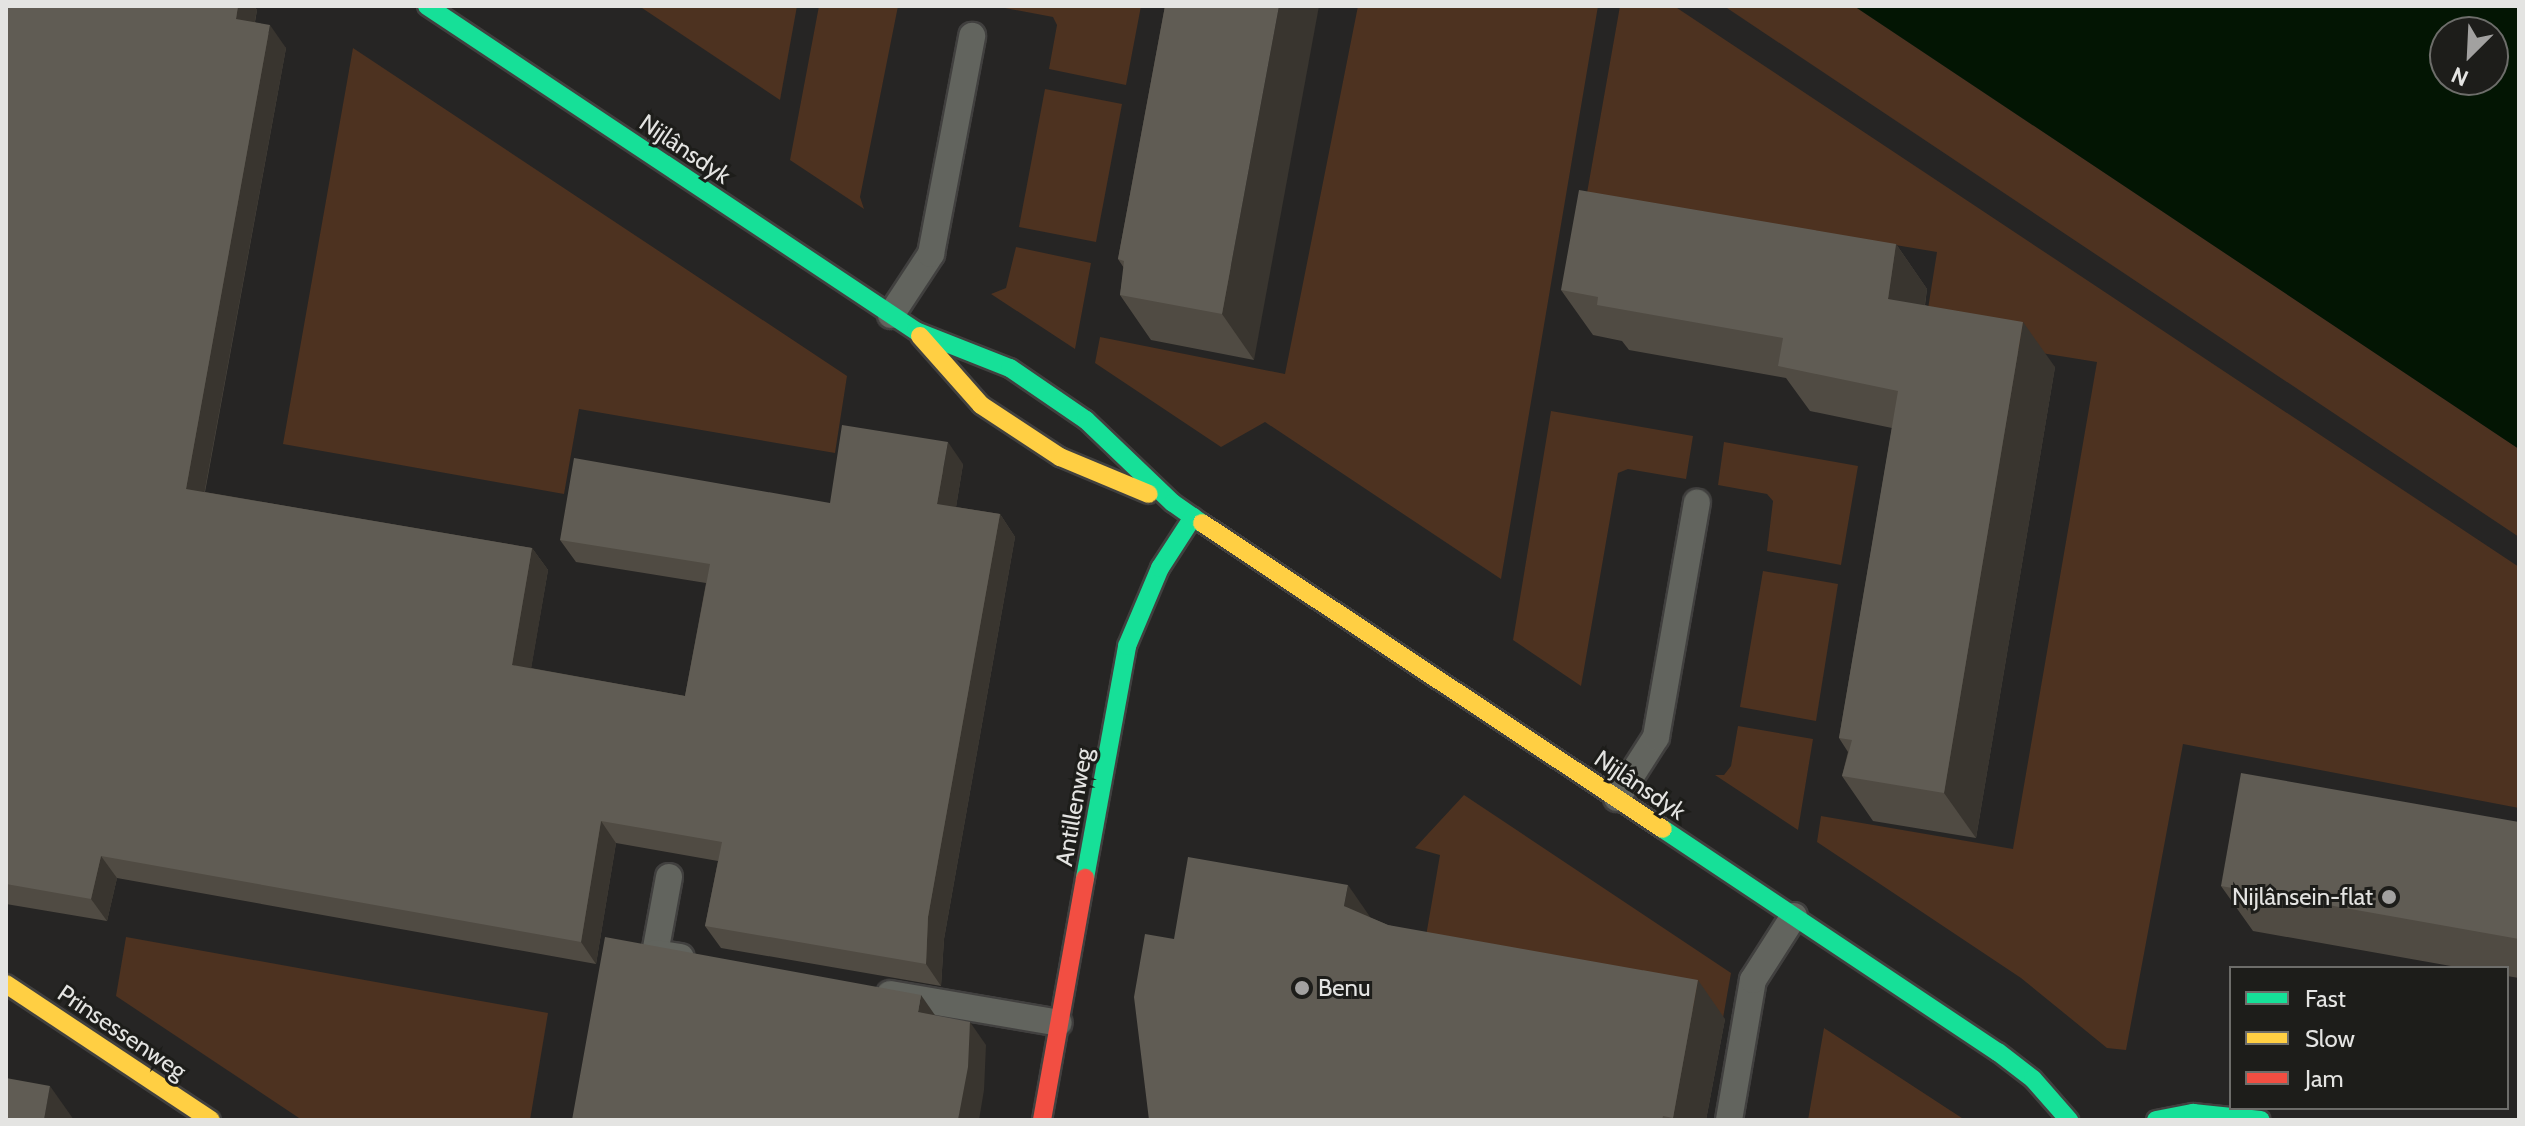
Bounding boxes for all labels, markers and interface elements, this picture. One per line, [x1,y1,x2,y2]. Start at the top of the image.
north arrow [2429,16,2509,96]
text: N [2447,61,2472,92]
street label: Nijlânsdyk [634,108,736,190]
street label: Nijlânsdyk [1589,744,1691,826]
street label: Antillenweg [1049,746,1099,868]
place label: Nijlânsein-flat [2232,883,2373,911]
marker: Nijlânsein-flat [2380,888,2398,906]
legend [2229,966,2509,1110]
place label: Benu [1318,974,1371,1002]
street label: Prinsessenweg [52,978,192,1086]
marker: Benu [1293,979,1311,997]
text: Fast [2305,984,2346,1013]
text: Slow [2305,1024,2355,1053]
text: Jam [2305,1064,2343,1093]

